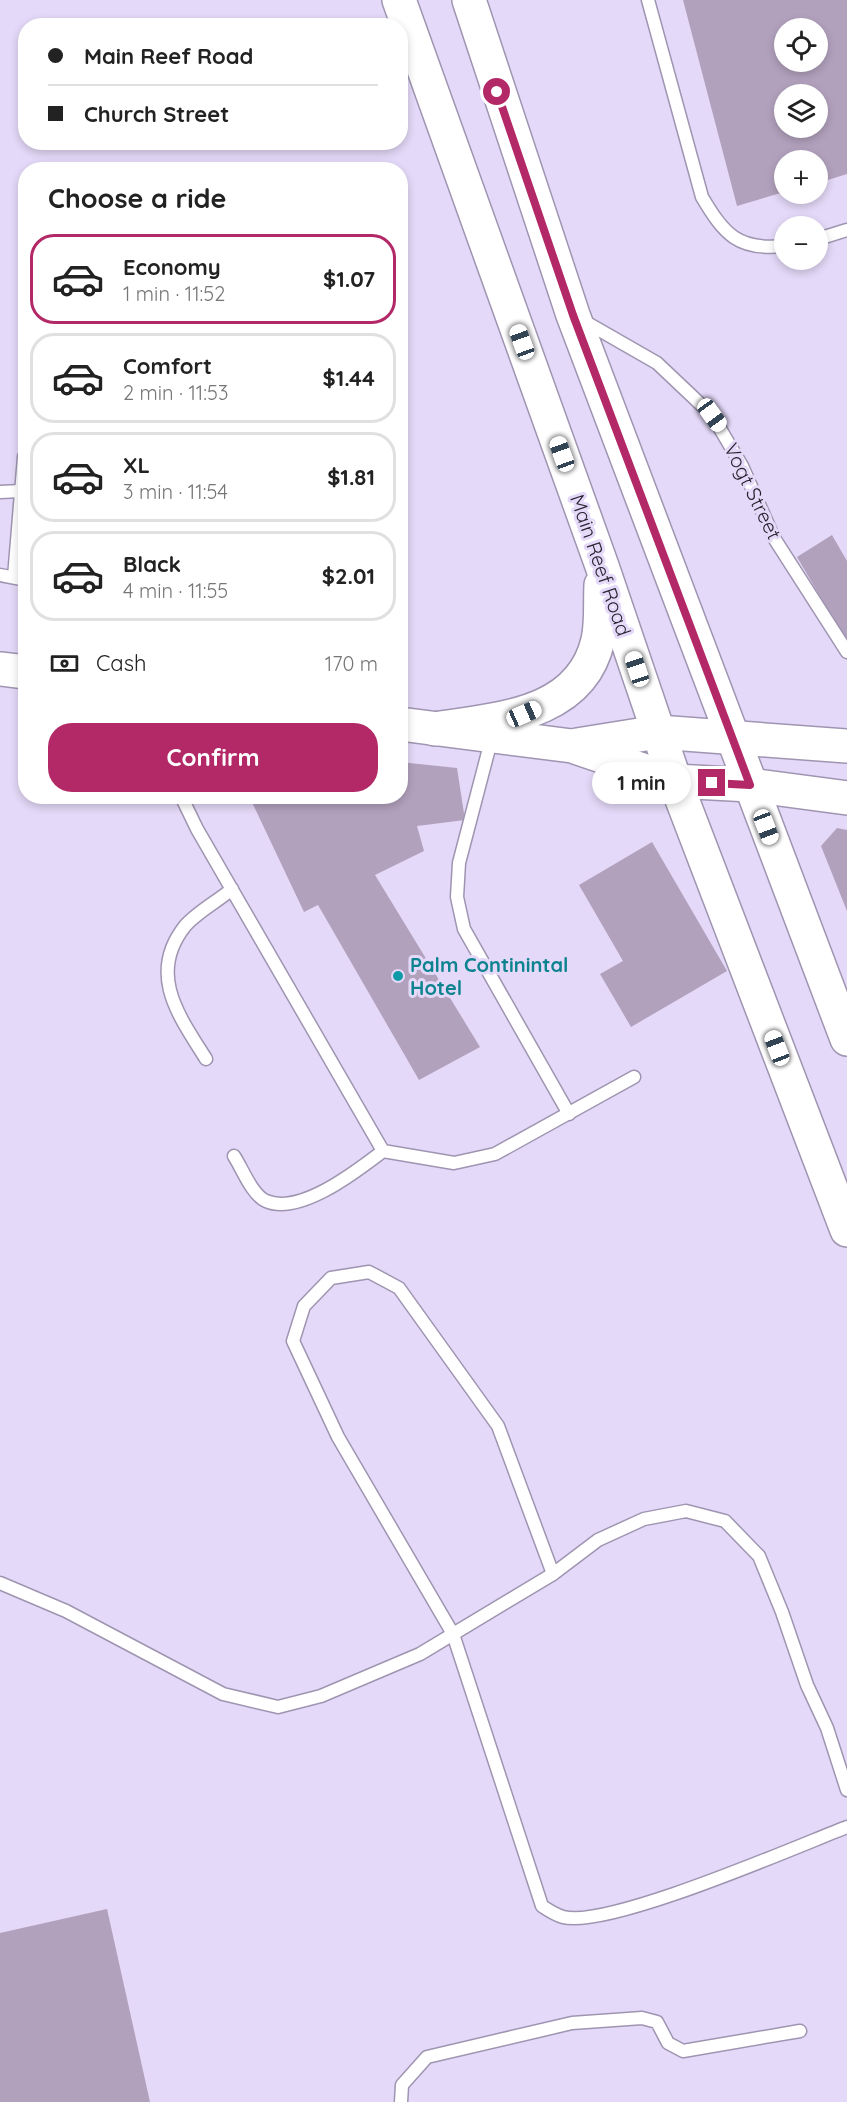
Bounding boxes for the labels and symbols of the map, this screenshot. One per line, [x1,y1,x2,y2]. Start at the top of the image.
route start [483,78,510,105]
car [507,322,537,362]
car [694,395,730,435]
car [547,434,577,474]
street label: Vogt Street [719,439,787,544]
street label: Main Reef Road [565,491,637,639]
car [623,649,651,689]
car [504,698,544,730]
callout: 1 min [592,762,691,804]
route end [698,769,725,796]
car [751,807,781,847]
place label: Palm Continintal Hotel [410,952,569,1000]
marker: Palm Continintal Hotel [391,969,405,983]
car [762,1028,792,1068]

